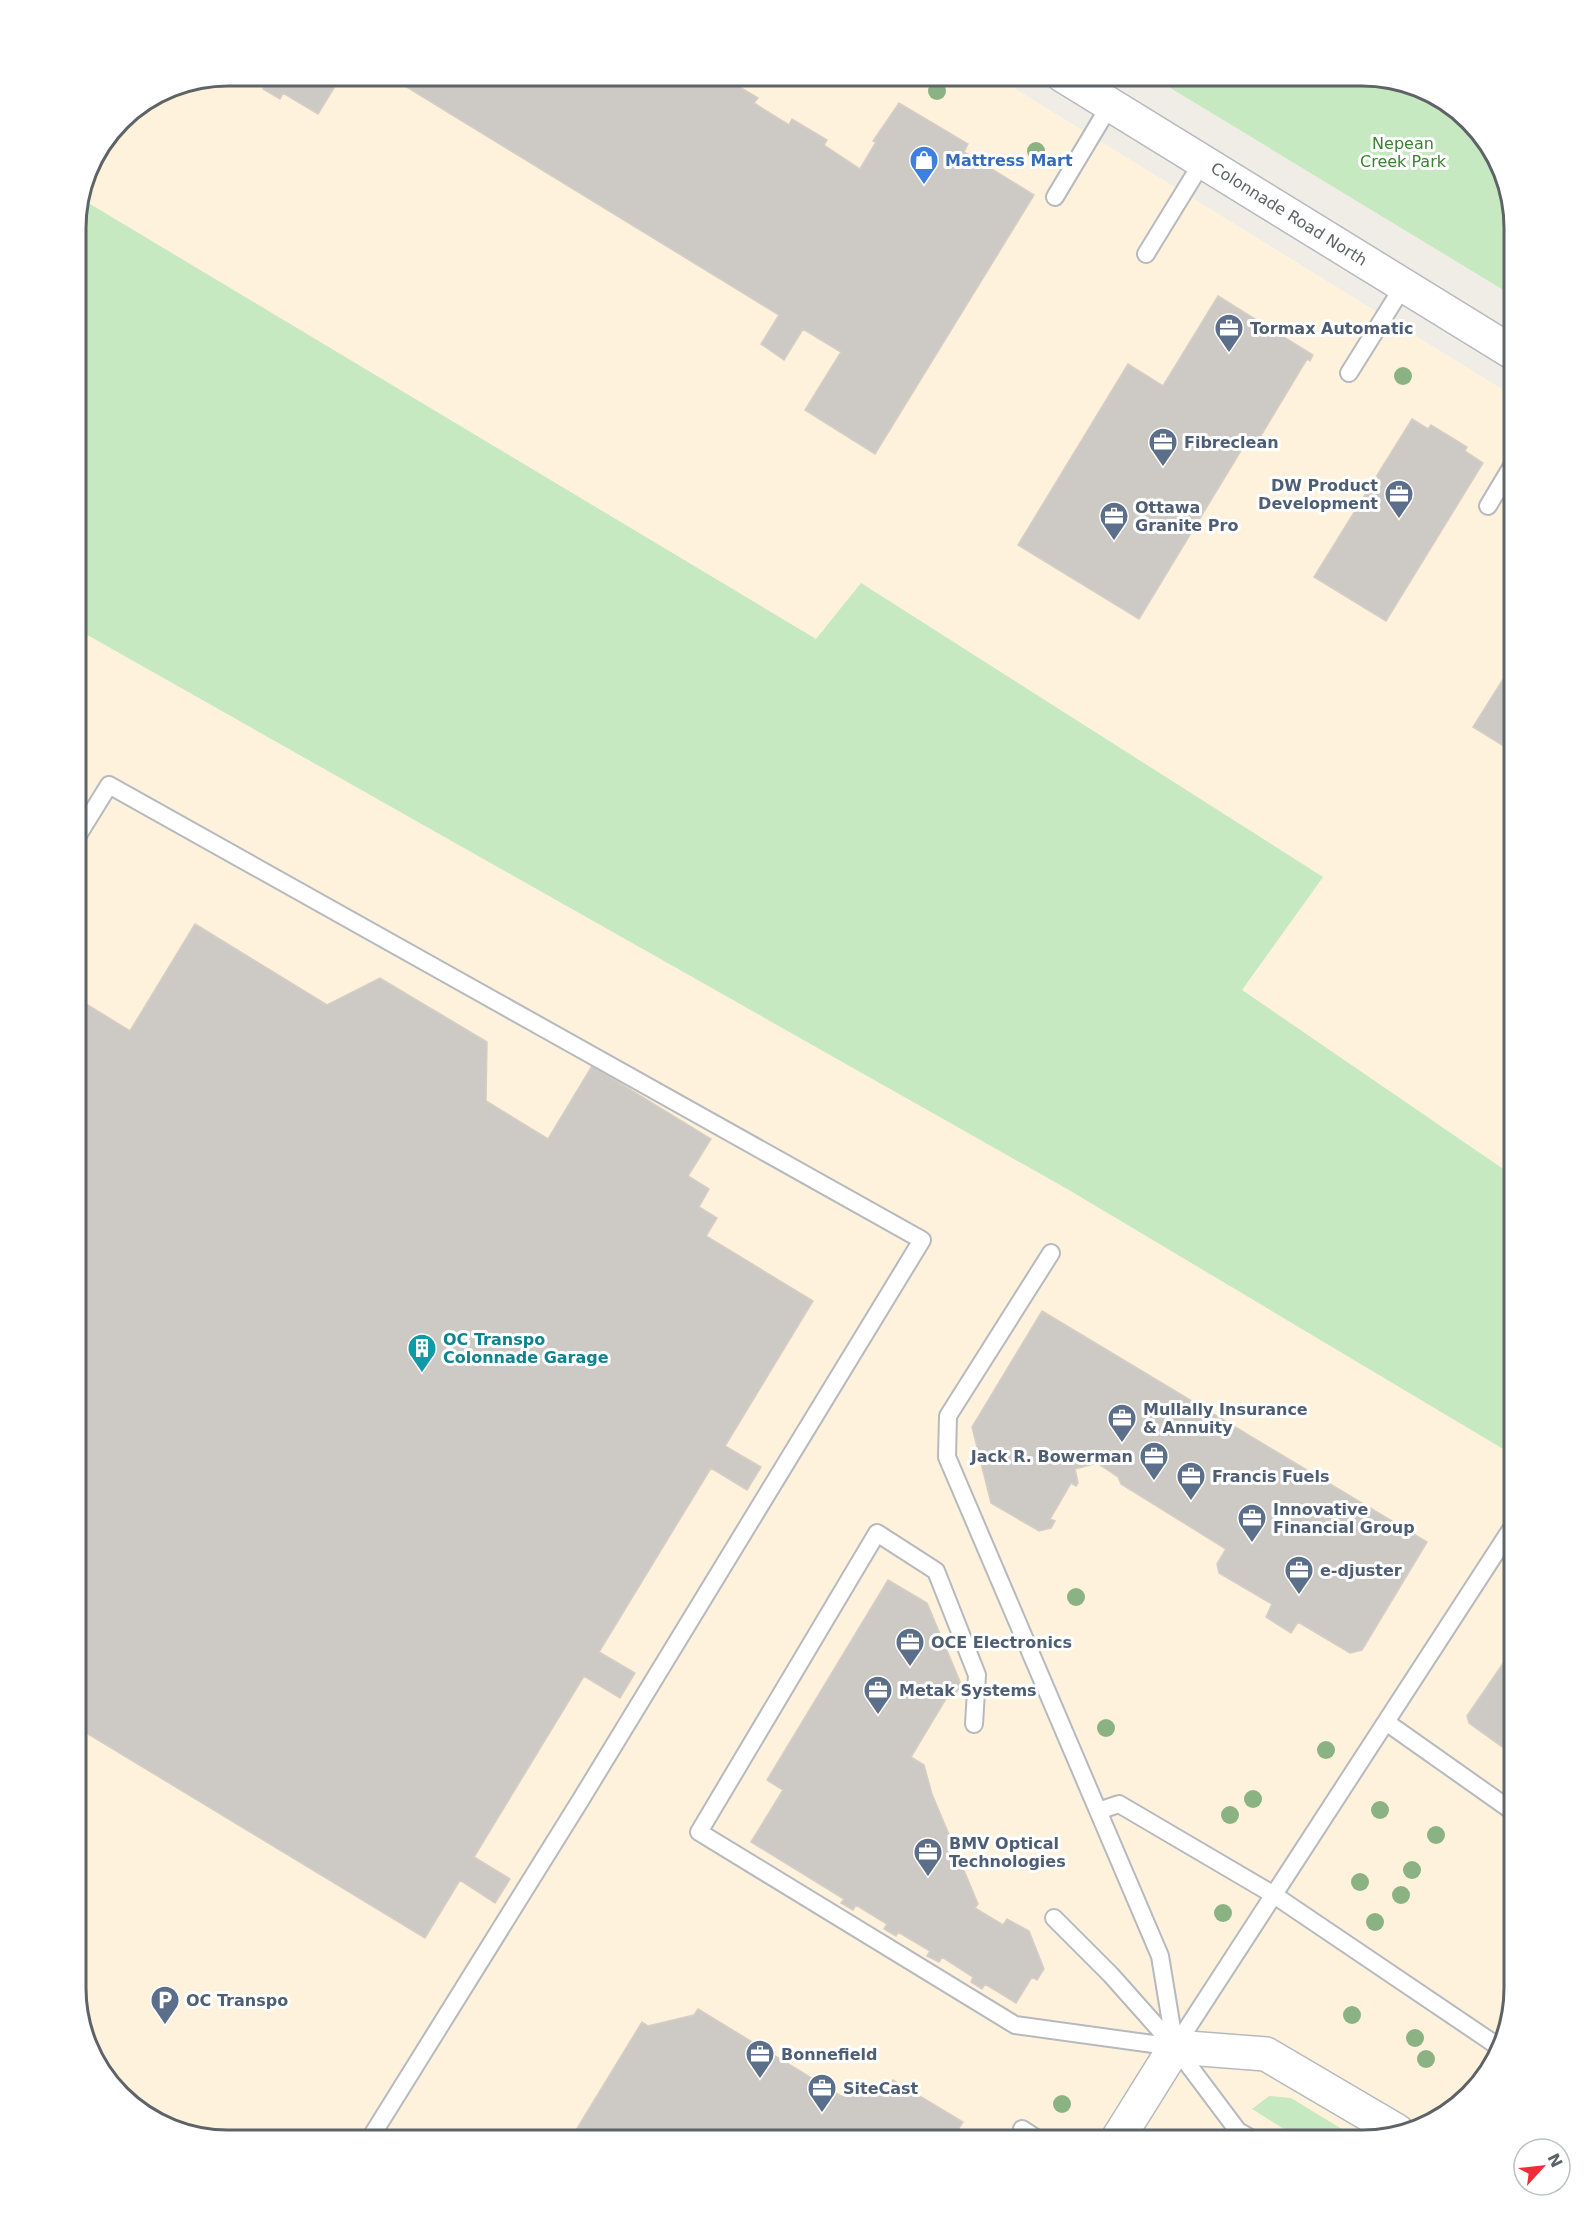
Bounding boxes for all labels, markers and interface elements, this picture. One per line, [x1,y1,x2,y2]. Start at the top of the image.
park label: Nepean Creek Park [1360,134,1447,171]
shop icon: Mattress Mart [908,144,940,186]
place label: Mattress Mart [945,151,1073,170]
street label: Colonnade Road North [1207,158,1371,270]
office icon: Tormax Automatic [1213,312,1245,354]
place label: Tormax Automatic [1250,319,1414,338]
office icon: Fibreclean [1147,426,1179,468]
place label: Fibreclean [1184,433,1279,452]
place label: DW Product Development [1258,476,1378,513]
office icon: DW Product Development [1383,478,1415,520]
place label: Ottawa Granite Pro [1135,498,1238,535]
office icon: Ottawa Granite Pro [1098,500,1130,542]
place label: OC Transpo Colonnade Garage [443,1330,609,1367]
building icon: OC Transpo Colonnade Garage [406,1332,438,1374]
place label: Mullally Insurance & Annuity [1143,1400,1308,1437]
office icon: Mullally Insurance & Annuity [1106,1402,1138,1444]
office icon: Jack R. Bowerman [1138,1440,1170,1482]
place label: Jack R. Bowerman [970,1447,1133,1466]
office icon: Francis Fuels [1175,1460,1207,1502]
place label: Francis Fuels [1212,1467,1329,1486]
place label: Innovative Financial Group [1273,1500,1415,1537]
office icon: Innovative Financial Group [1236,1502,1268,1544]
office icon: e-djuster [1283,1554,1315,1596]
place label: e-djuster [1320,1561,1402,1580]
office icon: OCE Electronics [894,1626,926,1668]
place label: OCE Electronics [931,1633,1072,1652]
office icon: Metak Systems [862,1674,894,1716]
place label: Metak Systems [899,1681,1037,1700]
place label: BMV Optical Technologies [949,1834,1066,1871]
office icon: BMV Optical Technologies [912,1836,944,1878]
parking icon: OC Transpo [149,1984,181,2026]
place label: OC Transpo [186,1991,288,2010]
office icon: Bonnefield [744,2038,776,2080]
place label: Bonnefield [781,2045,877,2064]
office icon: SiteCast [806,2072,838,2114]
place label: SiteCast [843,2079,919,2098]
north arrow [1512,2137,1572,2197]
text: N [1543,2150,1566,2171]

